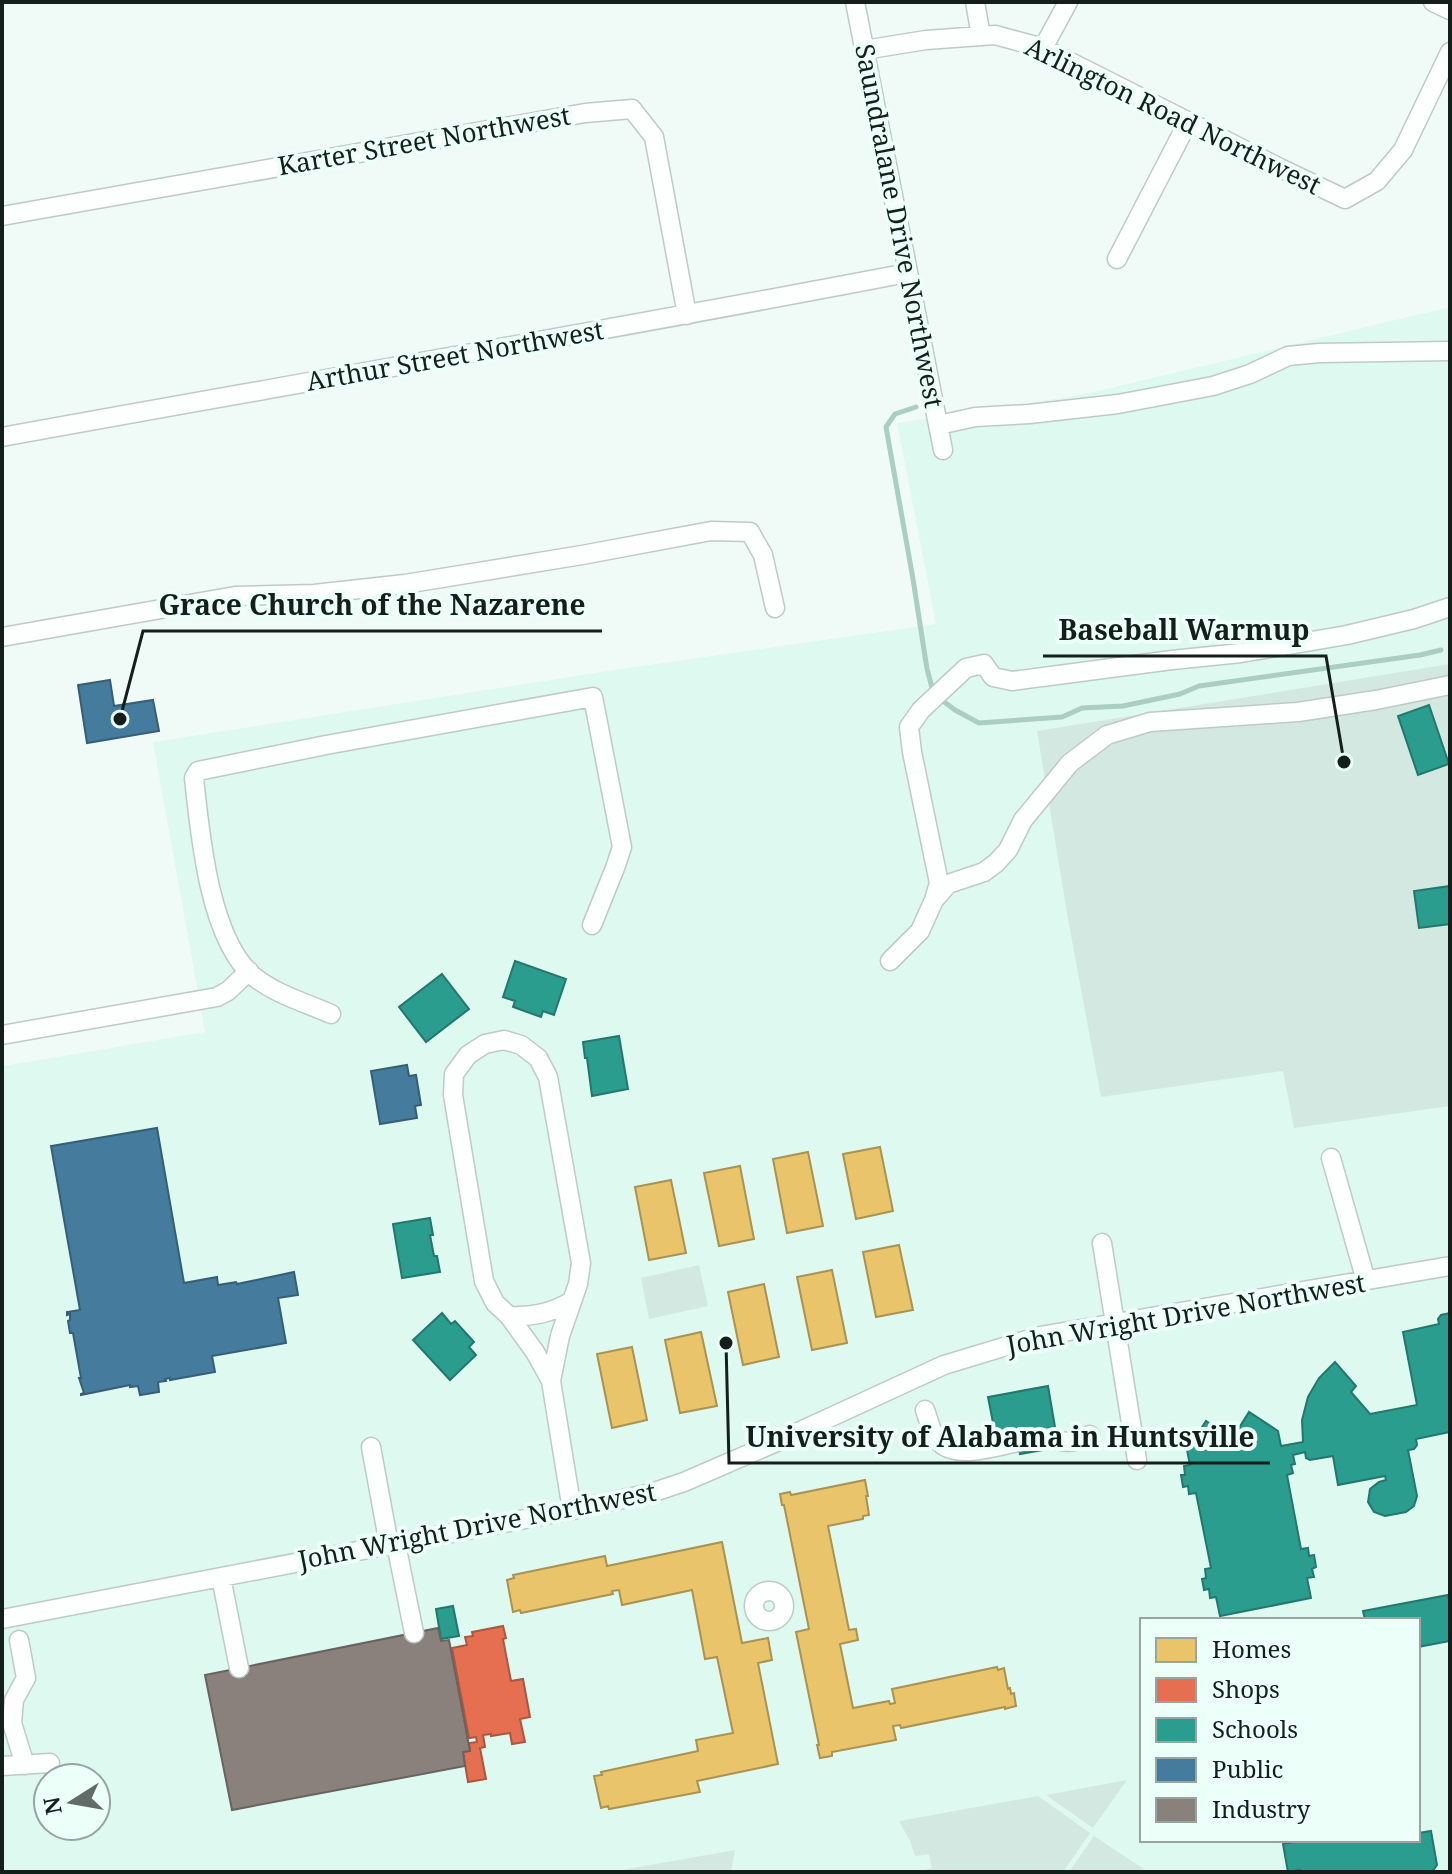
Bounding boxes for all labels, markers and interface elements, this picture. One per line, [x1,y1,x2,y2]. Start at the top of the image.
street label: Arlington Road Northwest [1020,28,1327,202]
street label: Saundralane Drive Northwest [847,41,953,411]
street label: Karter Street Northwest [275,97,573,183]
street label: Arthur Street Northwest [303,311,606,399]
callout: Grace Church of the Nazarene [143,579,602,631]
text: Grace Church of the Nazarene [159,585,585,623]
callout: Baseball Warmup [1043,604,1326,656]
text: Baseball Warmup [1059,610,1309,648]
street label: John Wright Drive Northwest [1003,1264,1368,1362]
callout: University of Alabama in Huntsville [729,1411,1270,1463]
text: University of Alabama in Huntsville [746,1417,1254,1455]
street label: John Wright Drive Northwest [294,1473,659,1578]
legend [1140,1618,1420,1842]
text: Homes [1212,1632,1291,1665]
text: Shops [1212,1672,1280,1705]
text: Schools [1212,1712,1298,1745]
text: Public [1212,1752,1283,1785]
north arrow [32,1762,112,1842]
text: Industry [1212,1792,1311,1825]
text: N [35,1795,68,1817]

